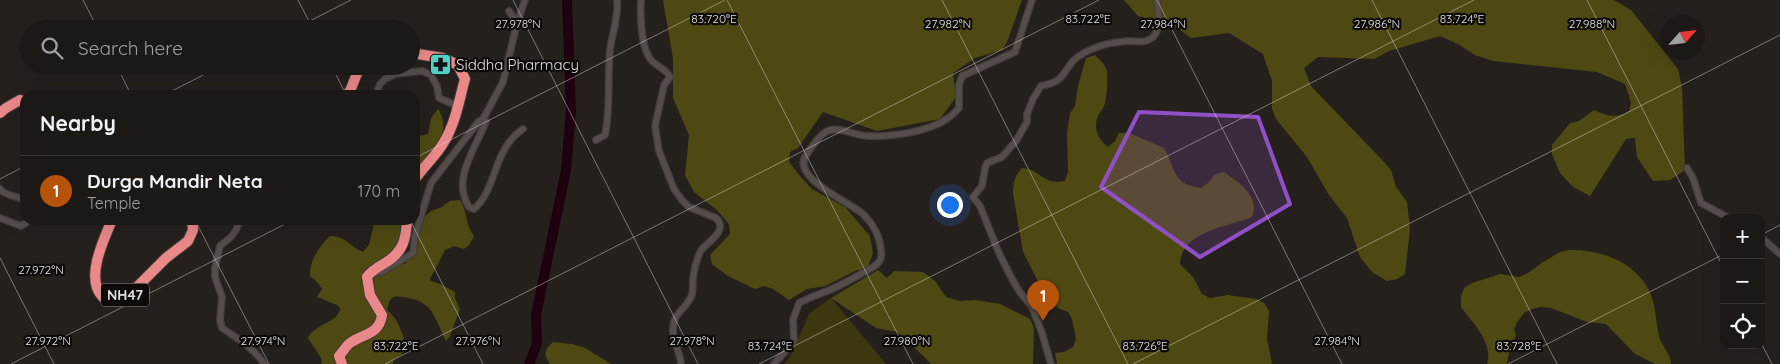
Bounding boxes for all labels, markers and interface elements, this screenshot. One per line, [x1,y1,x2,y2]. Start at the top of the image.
text: 83.720°E [691,11,737,26]
text: 83.722°E [1065,11,1111,26]
text: 83.724°E [1440,11,1485,26]
north arrow [1660,15,1705,60]
text: 27.978°N [495,16,541,31]
text: 27.982°N [925,16,971,31]
text: 27.984°N [1140,16,1186,31]
text: 27.986°N [1354,16,1400,31]
text: 27.988°N [1569,16,1615,31]
search box [20,20,420,75]
icon: search [38,34,66,62]
text: Search here [78,36,183,60]
pharmacy icon: Siddha Pharmacy [428,53,452,77]
place label: Siddha Pharmacy [456,55,579,74]
text: Nearby [40,110,116,136]
text: Durga Mandir Neta [87,169,263,193]
text: 1 [53,181,59,201]
text: 170 m [357,181,400,201]
your location [937,192,963,218]
text: Temple [87,193,141,213]
map controls [1720,214,1765,349]
button: + [1720,214,1765,259]
button: − [1720,259,1765,304]
text: 27.972°N [18,262,64,277]
pin: 1 [1027,280,1059,321]
road number: NH47 [101,284,149,306]
button: locate [1720,304,1765,349]
text: 27.972°N [25,333,71,348]
text: 27.974°N [240,333,286,348]
text: 27.976°N [455,333,501,348]
text: 27.978°N [669,333,715,348]
text: 27.980°N [883,333,931,348]
text: 27.984°N [1314,333,1360,348]
text: 83.722°E [373,338,419,353]
text: 83.724°E [748,338,793,353]
text: 83.726°E [1122,338,1168,353]
text: 83.728°E [1496,338,1542,353]

